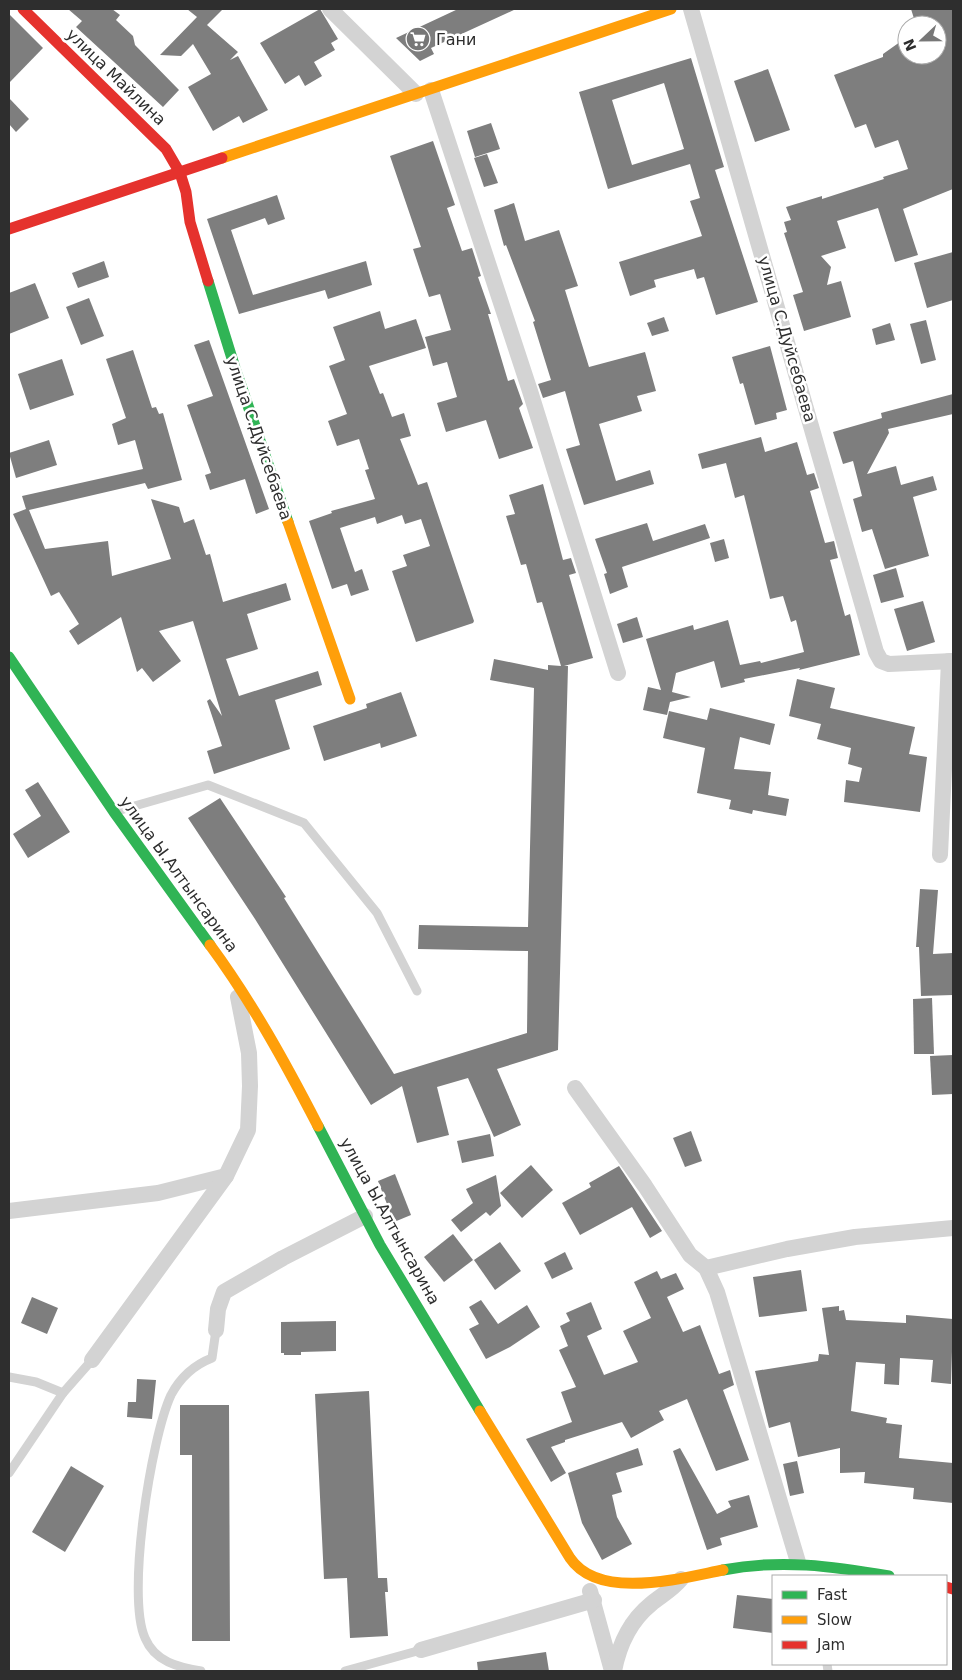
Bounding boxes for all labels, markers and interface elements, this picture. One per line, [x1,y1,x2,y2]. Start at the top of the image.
north arrow [897,15,947,65]
street label: улица Майлина [62,25,170,129]
supermarket icon: Гани [405,26,431,52]
place label: Гани [436,30,476,49]
text: N [900,36,920,53]
street label: улица С.Дуйсебаева [754,254,820,424]
street label: улица С.Дуйсебаева [222,354,296,522]
street label: улица Ы.Алтынсарина [116,792,242,956]
street label: улица Ы.Алтынсарина [336,1134,444,1308]
legend [772,1575,947,1665]
text: Fast [817,1586,847,1604]
text: Slow [817,1611,852,1629]
text: Jam [816,1636,845,1654]

